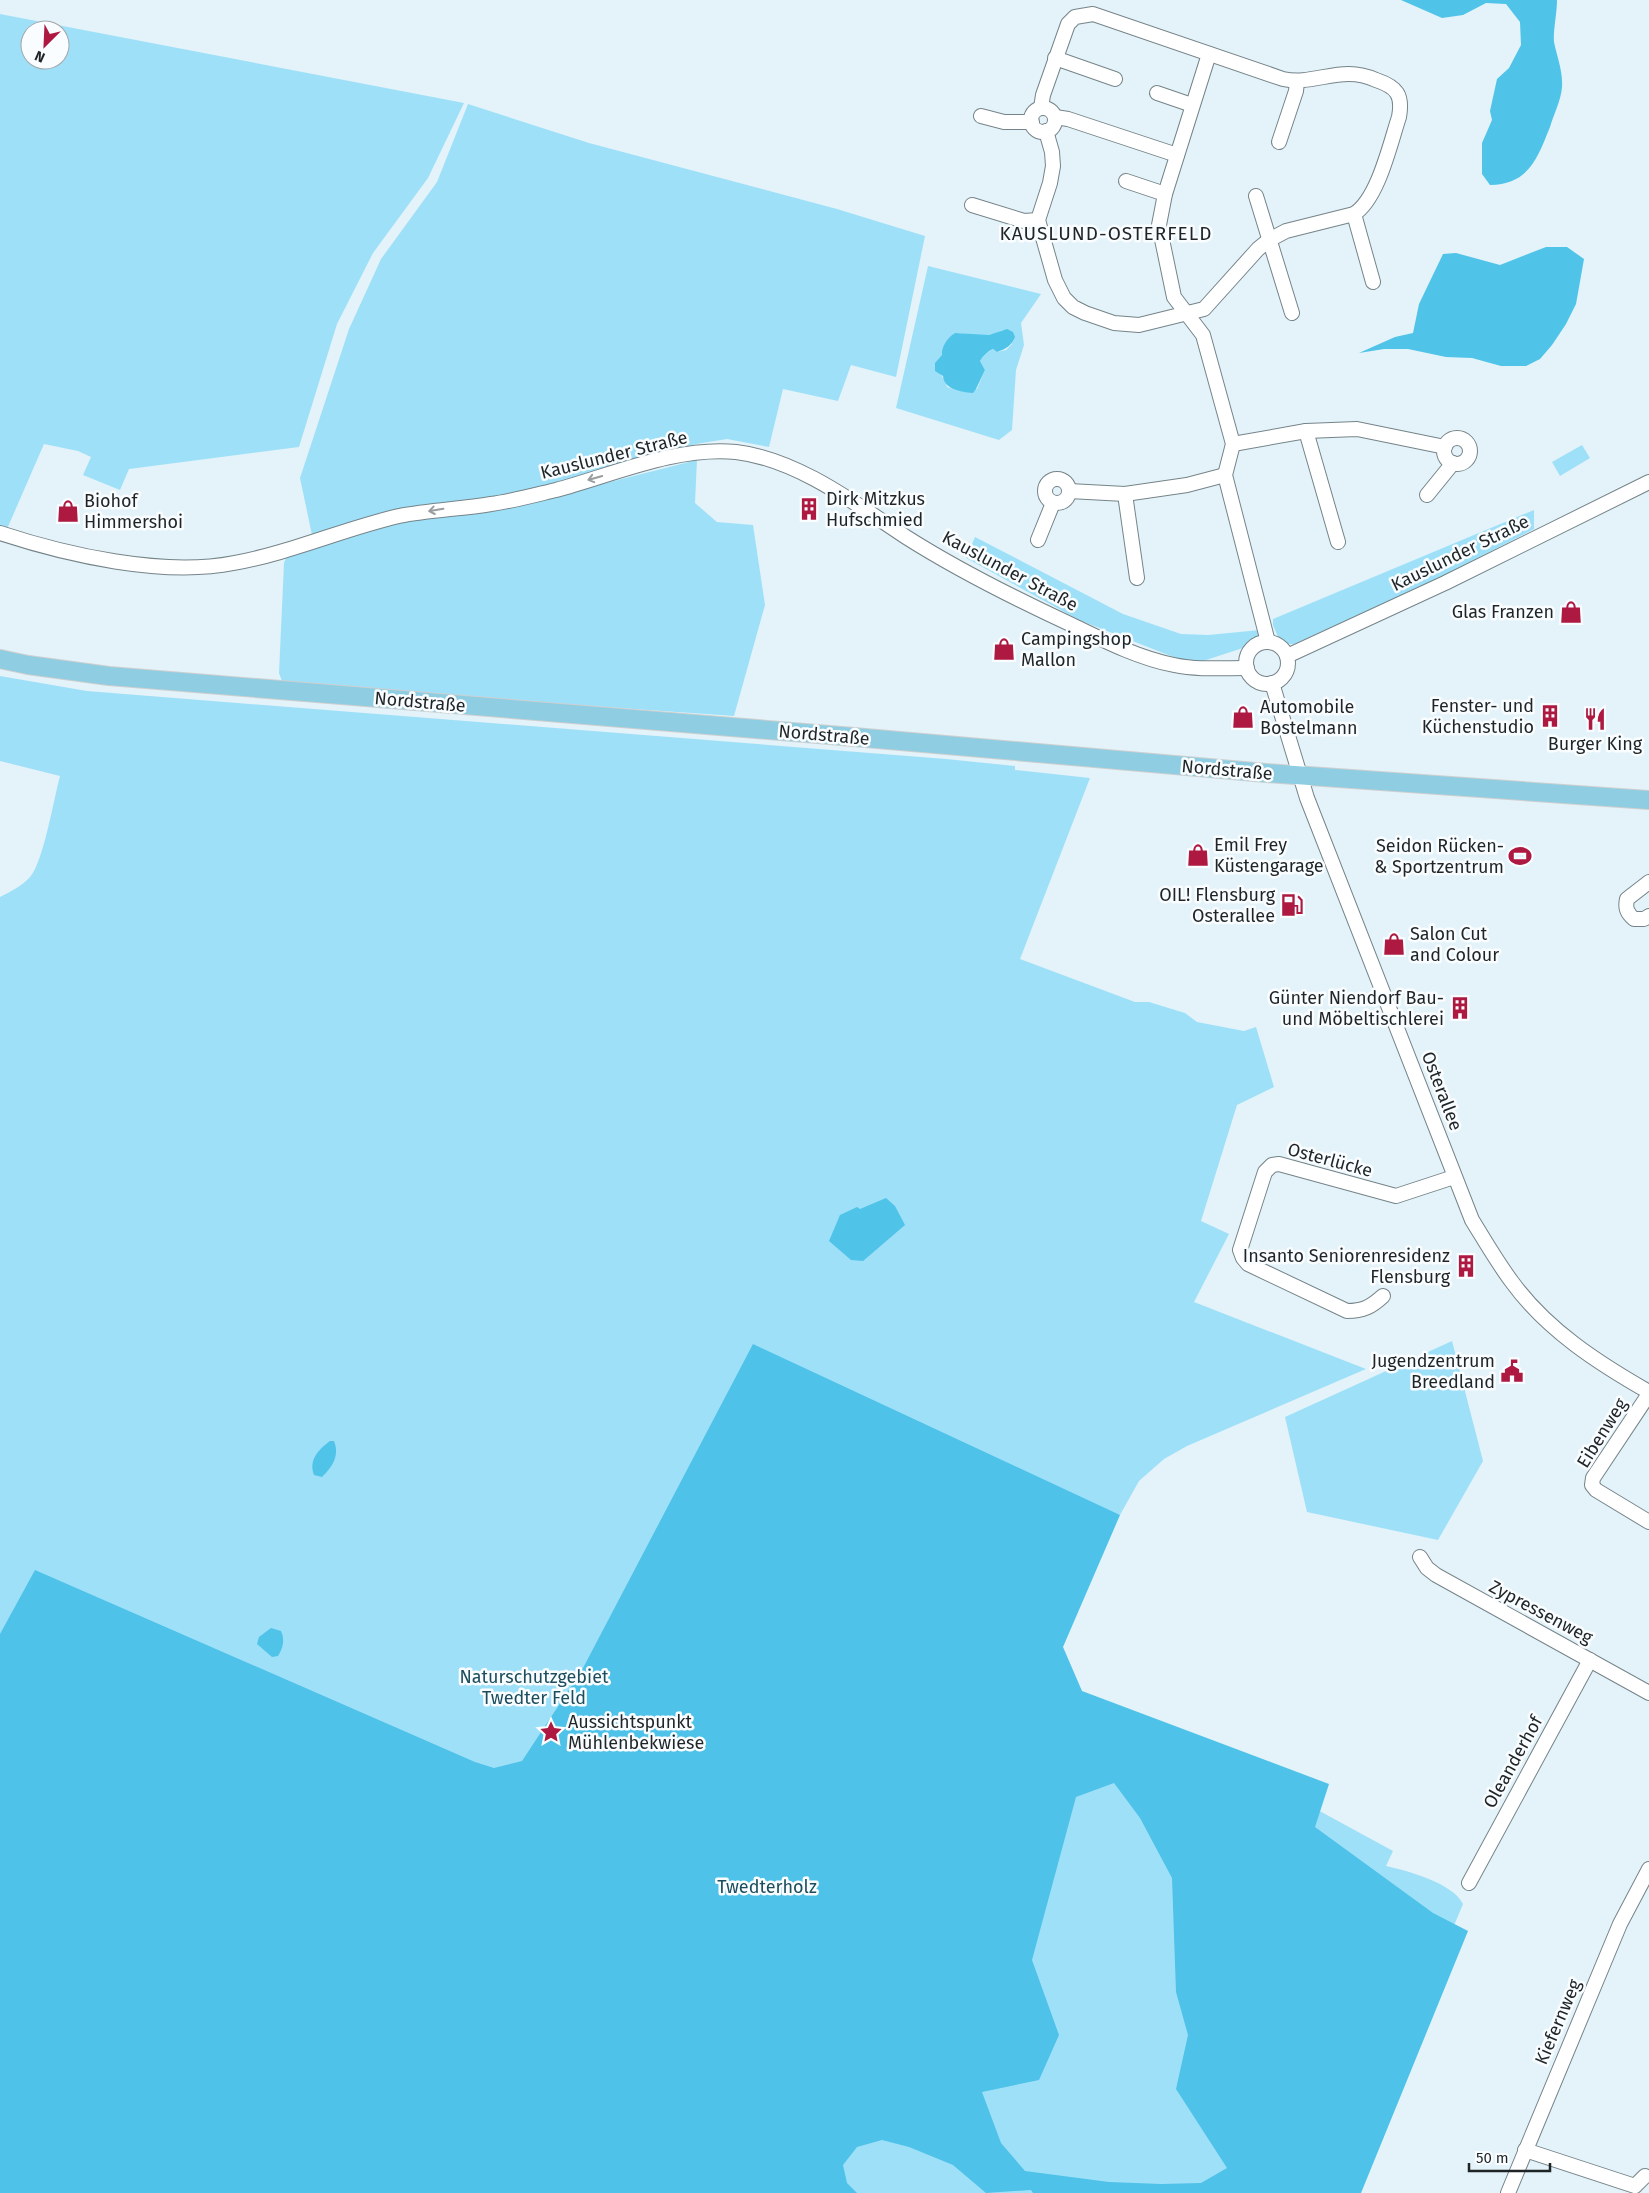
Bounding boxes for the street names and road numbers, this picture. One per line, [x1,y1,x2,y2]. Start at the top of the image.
street label: Kauslunder Straße [538,426,690,484]
street label: Kauslunder Straße [1387,510,1533,596]
street label: Kauslunder Straße [938,526,1082,616]
street label: Nordstraße [373,687,467,717]
street label: Nordstraße [777,720,871,750]
street label: Nordstraße [1180,755,1274,785]
street label: Osterallee [1417,1048,1467,1134]
street label: Osterlücke [1285,1138,1375,1182]
street label: Eibenweg [1572,1394,1632,1472]
street label: Zypressenweg [1486,1576,1597,1649]
street label: Oleanderhof [1479,1710,1548,1812]
street label: Kiefernweg [1530,1975,1586,2068]

